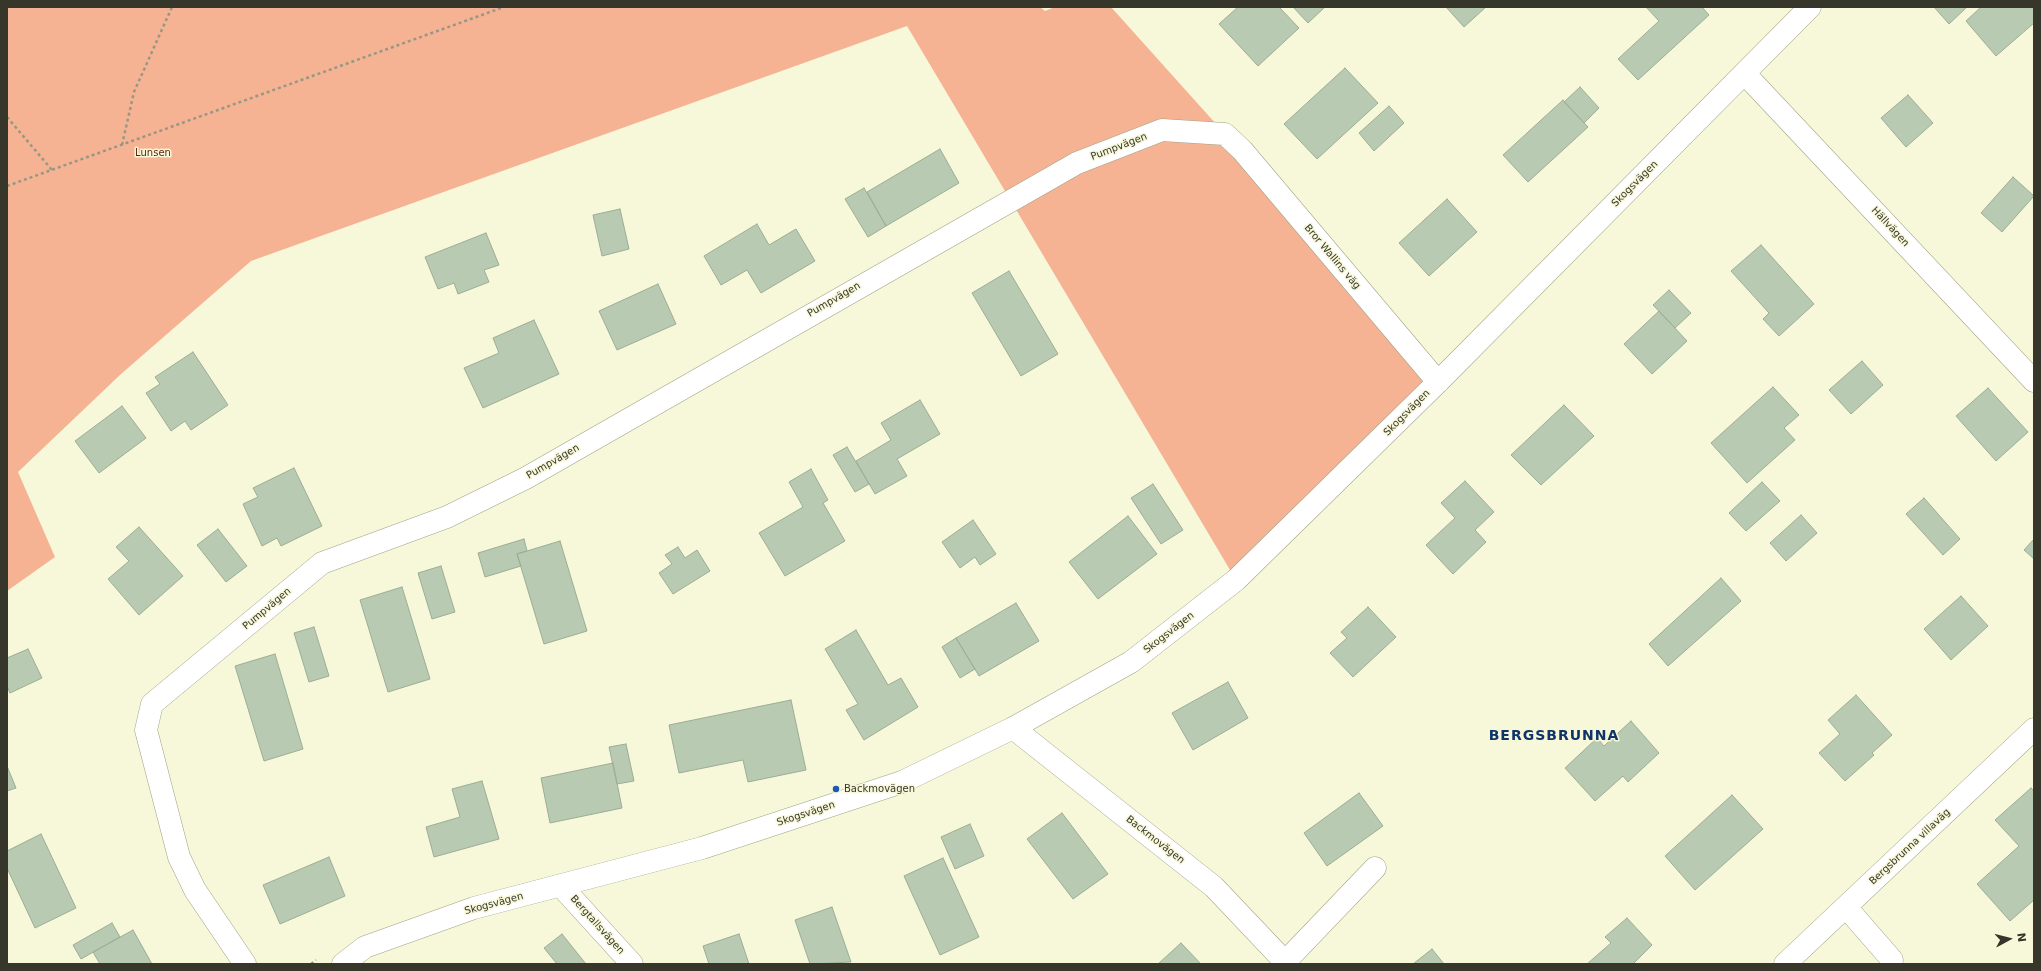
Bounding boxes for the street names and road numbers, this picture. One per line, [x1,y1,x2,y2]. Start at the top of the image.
street label: Pumpvägen [1089,131,1149,163]
street label: Skogsvägen [1609,158,1661,210]
street label: Hällvägen [1869,205,1911,249]
street label: Bror Wallins väg [1301,222,1363,292]
street label: Pumpvägen [805,280,863,320]
street label: Skogsvägen [1381,387,1433,439]
street label: Pumpvägen [524,442,582,482]
street label: Pumpvägen [240,585,294,633]
street label: Skogsvägen [1142,610,1196,656]
street label: Skogsvägen [775,799,837,829]
street label: Bergsbrunna villaväg [1867,806,1953,888]
street label: Backmovägen [1123,813,1187,867]
street label: Skogsvägen [463,890,525,918]
street label: Bergtallsvägen [567,893,627,957]

